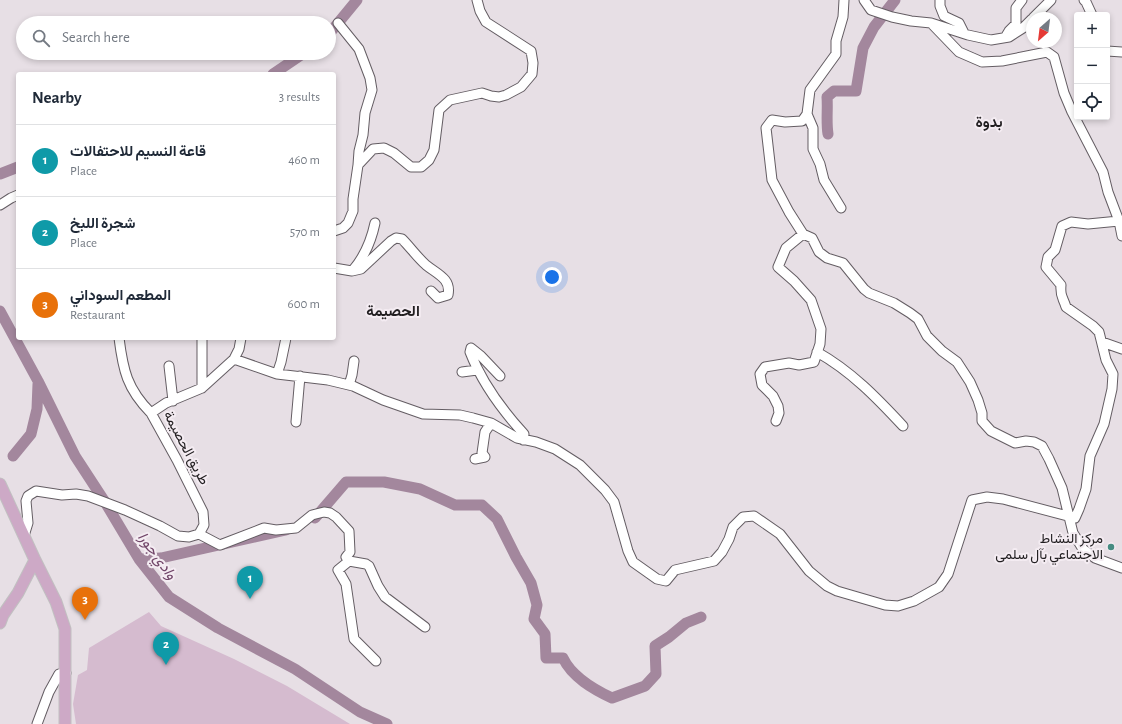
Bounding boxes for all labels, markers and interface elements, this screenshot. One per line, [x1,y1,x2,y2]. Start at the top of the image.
north arrow [1026,12,1062,48]
map controls [1074,12,1110,120]
button: + [1074,12,1110,48]
search box [16,16,336,60]
icon: search [30,27,52,49]
text: Search here [62,30,130,45]
button: − [1074,48,1110,84]
button: locate [1074,84,1110,120]
text: Nearby [32,89,82,106]
text: 3 results [279,91,320,104]
district label: بدوة [976,115,1002,131]
text: قاعة النسيم للاحتفالات [70,144,206,159]
text: 1 [43,154,47,167]
text: 460 m [288,154,320,167]
text: Place [70,165,97,178]
text: شجرة اللبخ [70,216,135,231]
text: 2 [42,226,48,239]
text: 570 m [290,226,320,239]
text: Place [70,237,97,250]
your location [542,267,562,287]
text: المطعم السوداني [70,288,171,303]
text: 3 [42,298,48,311]
text: 600 m [288,298,320,311]
district label: الحصيمة [366,304,420,320]
text: Restaurant [70,309,125,322]
street label: طريق الحصيمة [160,409,211,488]
water label: وادي جورا [132,530,179,585]
place label: مركز النشاط الاجتماعي بآل سلمى [995,532,1103,566]
marker: مركز النشاط الاجتماعي بآل سلمى [1106,542,1116,552]
pin: 1 [237,566,263,599]
pin: 3 [72,587,98,620]
pin: 2 [153,632,179,665]

